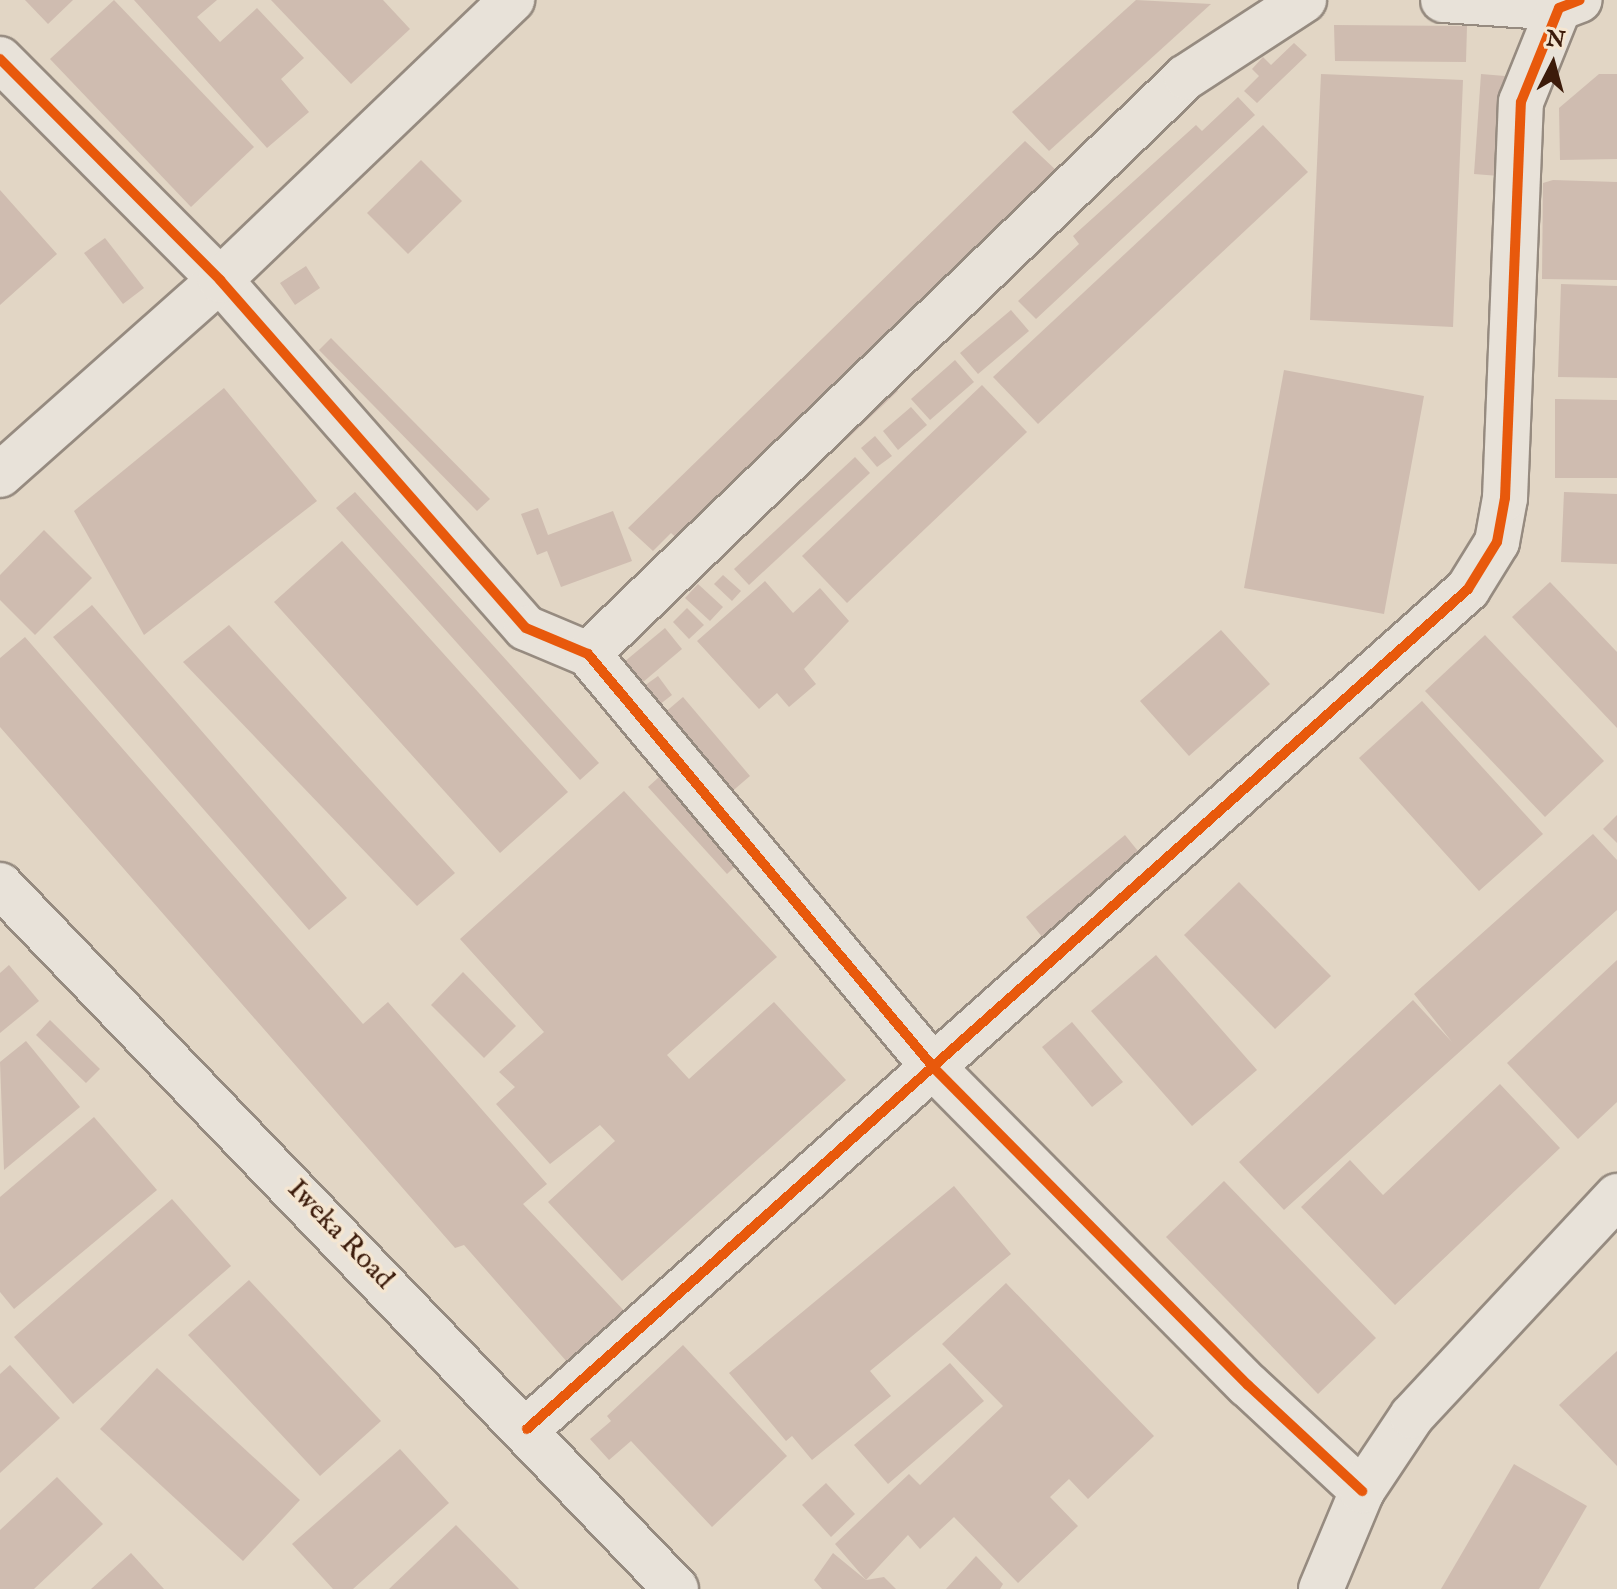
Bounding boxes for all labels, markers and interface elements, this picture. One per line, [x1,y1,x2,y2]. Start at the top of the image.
north arrow [1513,24,1593,104]
text: N [1545,25,1566,55]
street label: Iweka Road [280,1173,400,1297]

